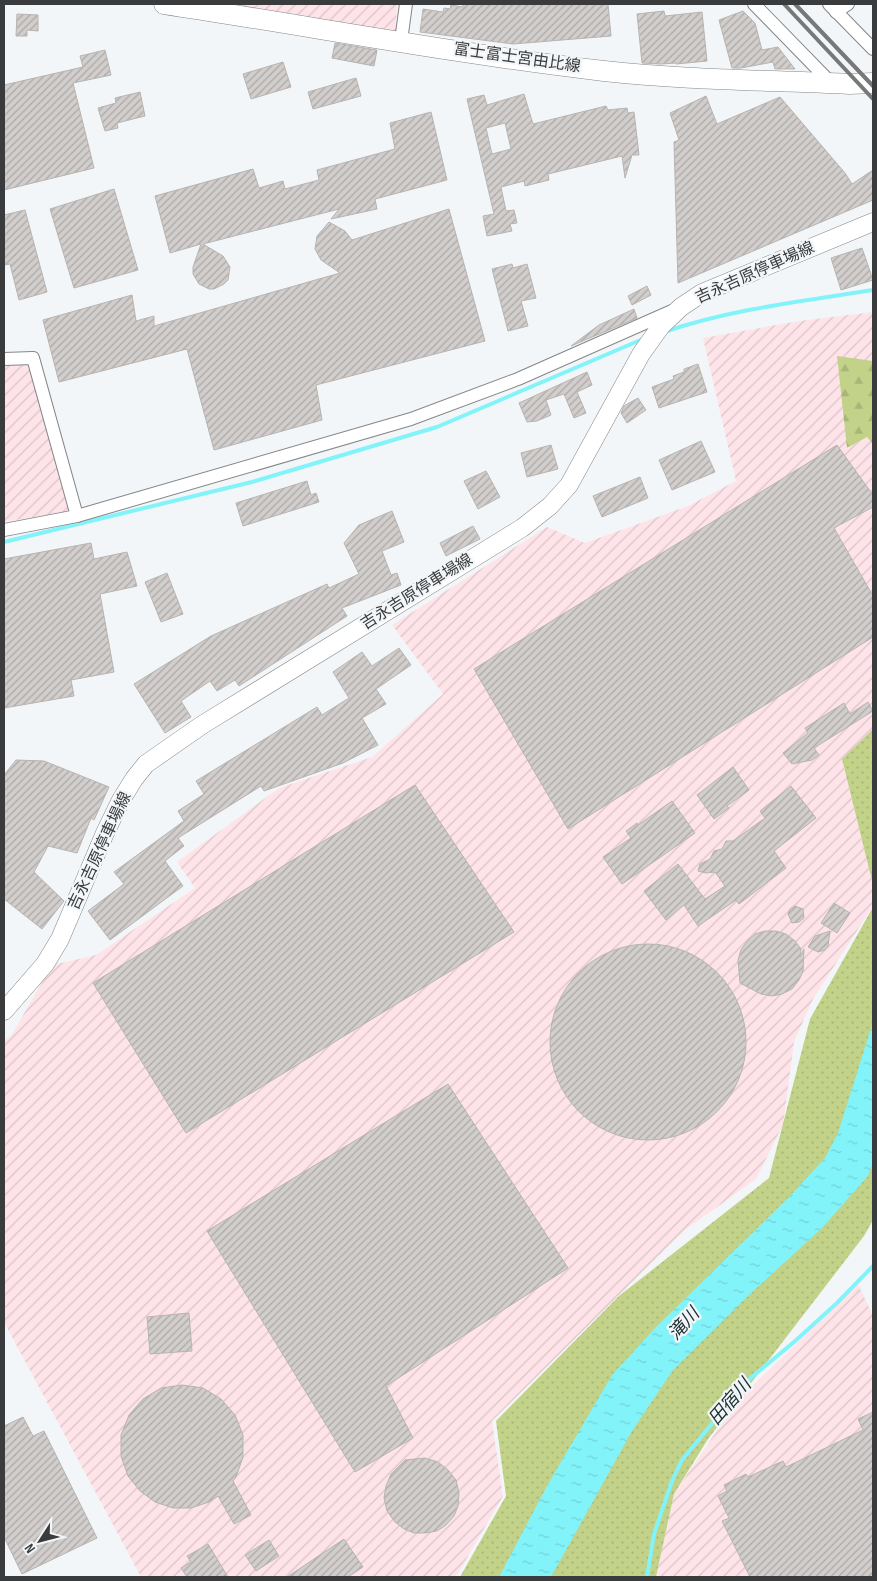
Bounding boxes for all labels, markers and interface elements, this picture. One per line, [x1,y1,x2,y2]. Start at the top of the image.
street label: 富士富士宮由比線 [452,40,582,76]
street label: 吉永吉原停車場線 [693,238,817,308]
street label: 吉永吉原停車場線 [358,550,476,634]
street label: 吉永吉原停車場線 [64,789,136,913]
water label: 滝川 [664,1302,705,1344]
water label: 田宿川 [704,1373,757,1429]
north arrow [15,1516,65,1566]
text: N [21,1540,39,1556]

